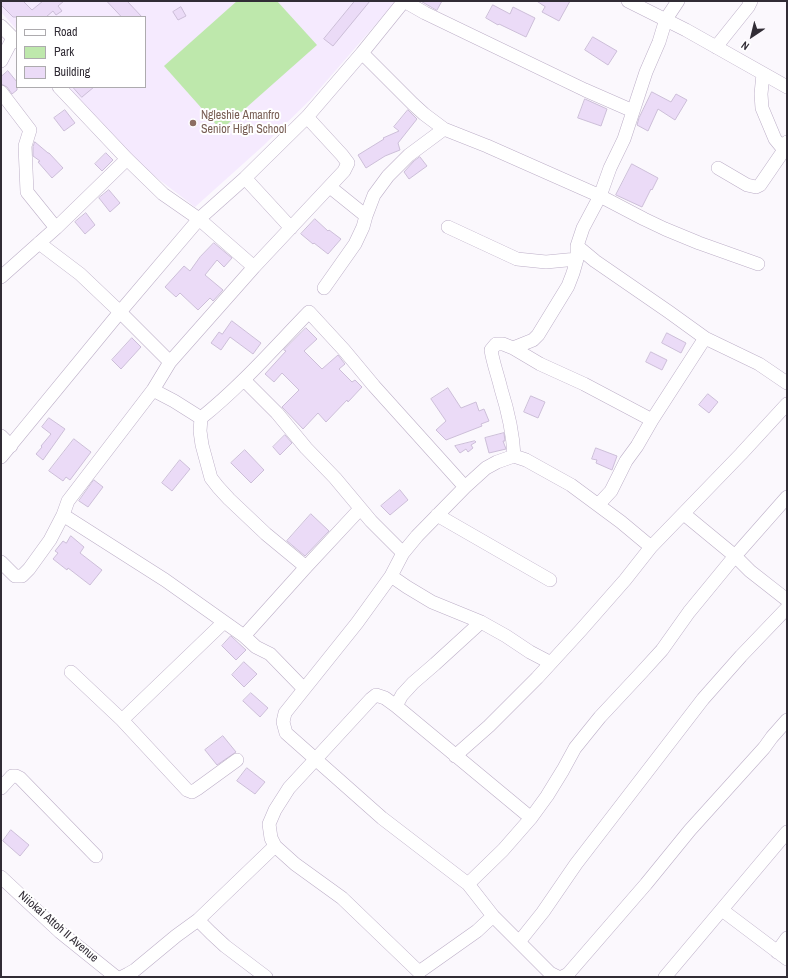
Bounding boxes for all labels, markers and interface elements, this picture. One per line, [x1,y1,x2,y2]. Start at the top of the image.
legend [16,16,146,88]
north arrow [732,16,772,56]
text: Road [54,24,78,40]
text: N [738,38,752,53]
text: Park [54,44,74,60]
text: Building [54,64,90,80]
place label: Ngleshie Amanfro Senior High School [201,109,286,137]
marker: Ngleshie Amanfro Senior High School [188,118,198,128]
street label: Niiokai Attoh II Avenue [15,888,101,966]

